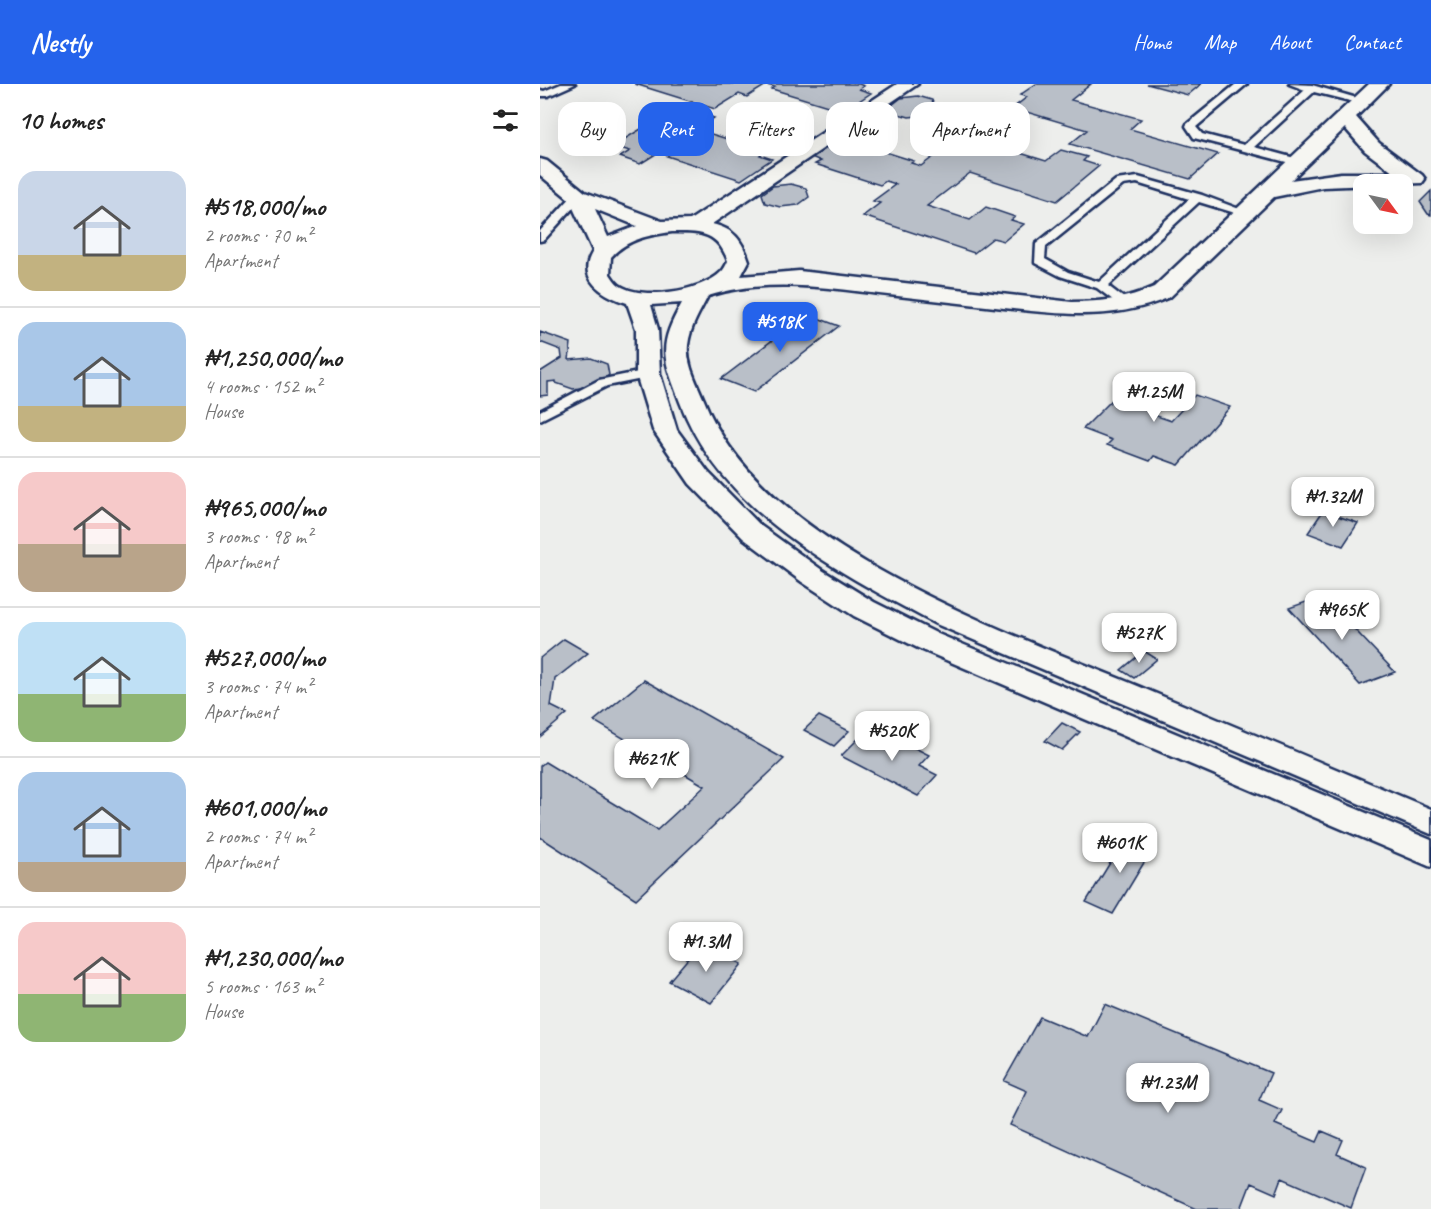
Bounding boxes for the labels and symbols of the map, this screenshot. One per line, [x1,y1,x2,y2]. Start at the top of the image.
north arrow [1353,174,1413,234]
pin: ₦518K [738,302,822,353]
pin: ₦1.25M [1105,372,1203,423]
pin: ₦1.32M [1284,477,1382,528]
pin: ₦965K [1300,590,1384,641]
pin: ₦527K [1097,613,1181,664]
pin: ₦520K [850,711,934,762]
pin: ₦621K [610,739,694,790]
pin: ₦601K [1078,823,1162,874]
pin: ₦1.3M [664,922,748,973]
pin: ₦1.23M [1119,1063,1217,1114]

